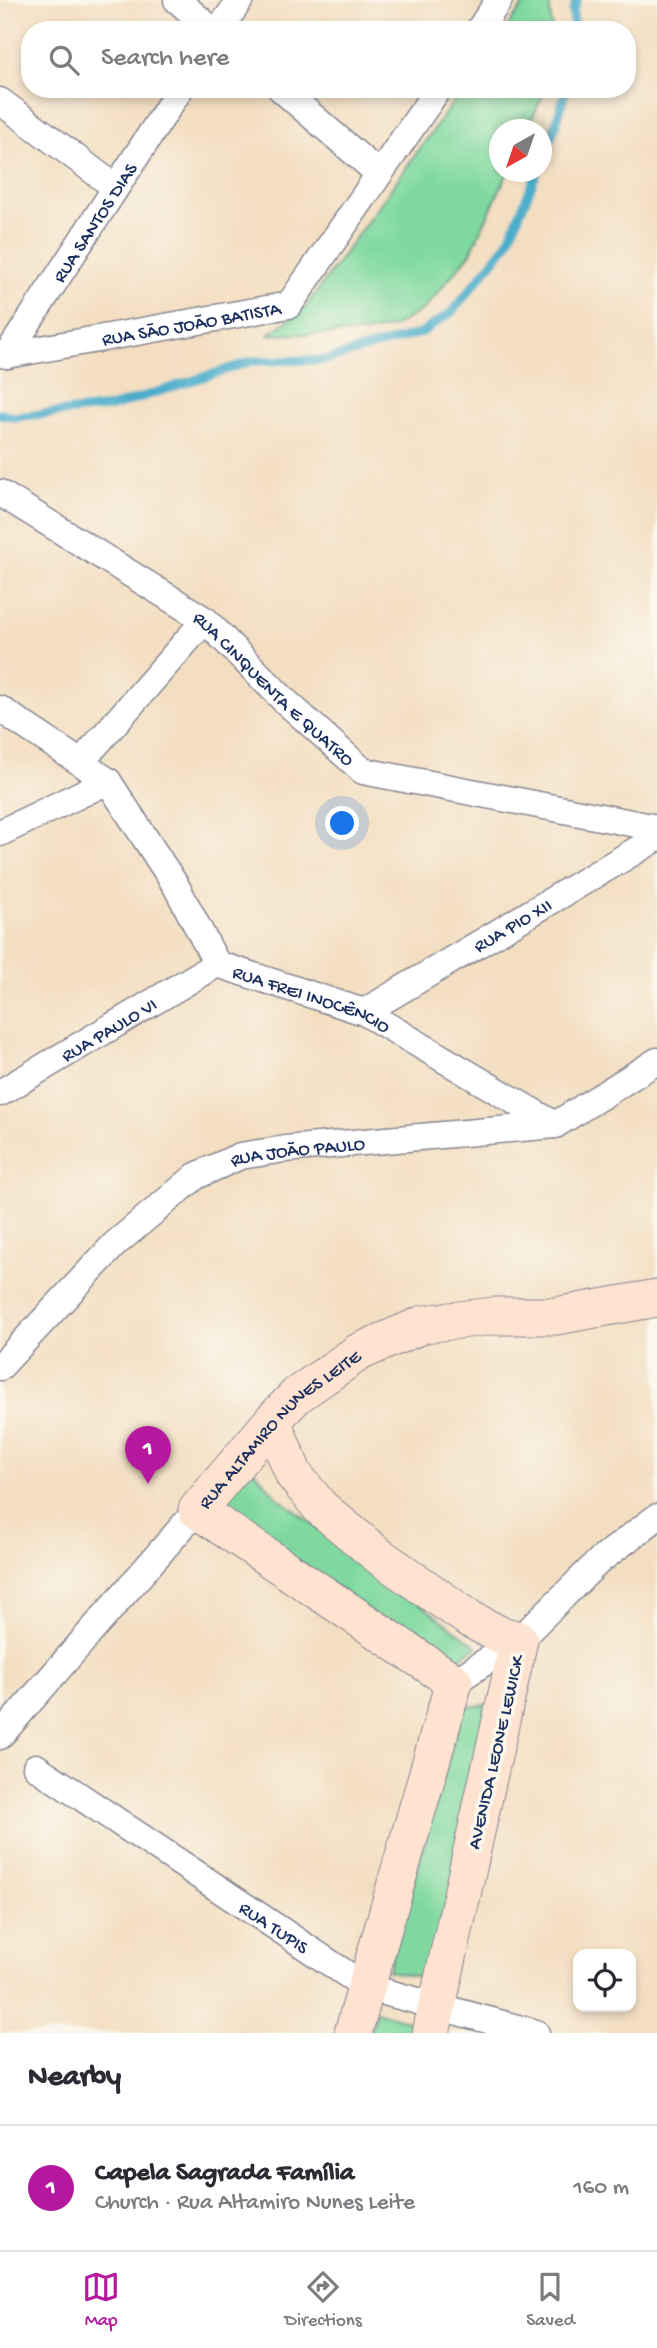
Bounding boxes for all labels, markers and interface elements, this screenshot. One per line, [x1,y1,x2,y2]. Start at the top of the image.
search box [21,21,636,98]
icon: search [45,41,83,79]
text: Search here [101,44,229,75]
north arrow [489,119,552,182]
street label: RUA SANTOS DIAS [49,159,144,288]
street label: RUA SÃO JOÃO BATISTA [100,298,285,353]
street label: RUA CINQUENTA E QUATRO [188,608,358,773]
your location [325,806,359,840]
street label: RUA PIO XII [470,895,557,959]
street label: RUA FREI INOCÊNCIO [229,962,394,1040]
street label: RUA PAULO VI [58,994,162,1069]
street label: RUA JOÃO PAULO [227,1134,367,1174]
street label: RUA ALTAMIRO NUNES LEITE [195,1345,368,1515]
pin: 1 [125,1426,171,1484]
street label: AVENIDA LEONE LEWICK [464,1651,531,1852]
street label: RUA TUPIS [234,1898,312,1961]
map controls [573,1949,636,2012]
button: locate [573,1949,636,2012]
text: Nearby [28,2061,121,2096]
text: Capela Sagrada Família [95,2159,354,2190]
text: 1 [46,2175,56,2202]
text: 160 m [573,2175,629,2202]
text: Church · Rua Altamiro Nunes Leite [95,2190,415,2217]
tab: Map [82,2268,120,2333]
tab: Directions [285,2268,362,2333]
tab: Saved [526,2268,575,2333]

